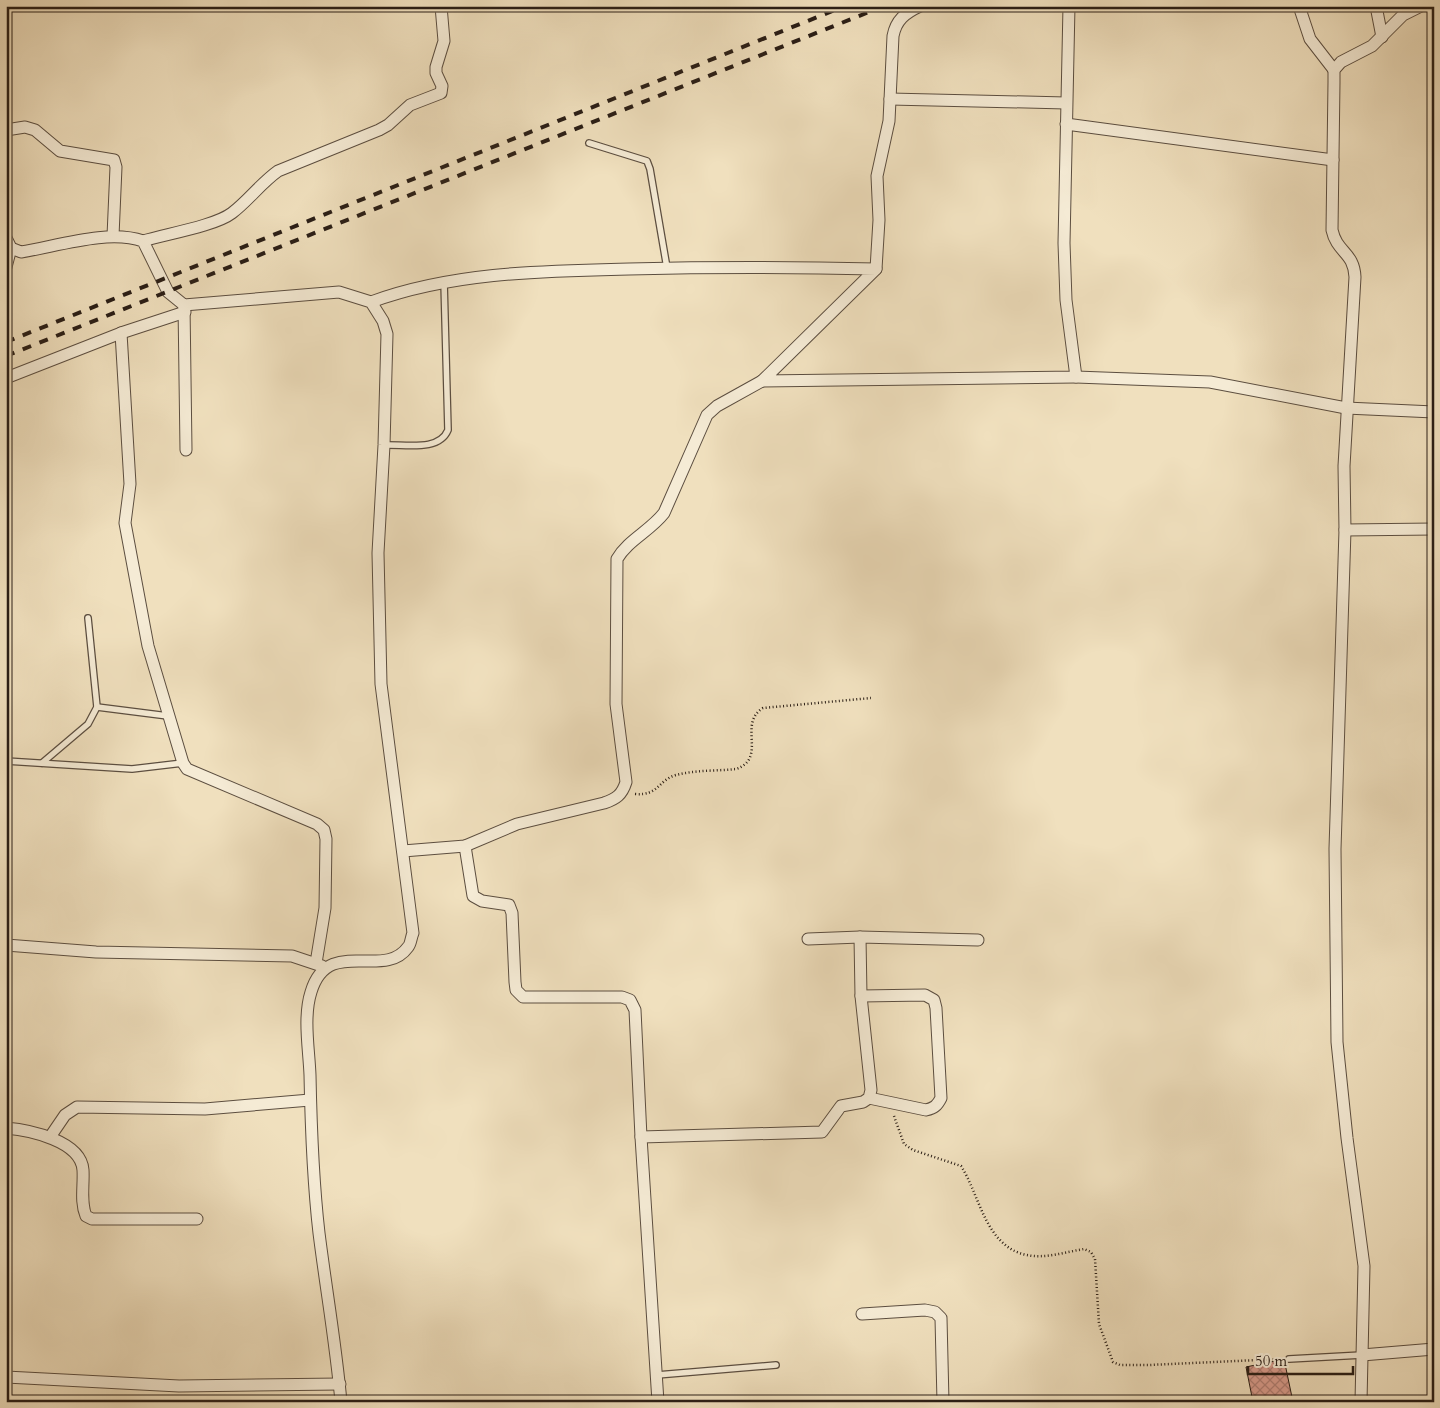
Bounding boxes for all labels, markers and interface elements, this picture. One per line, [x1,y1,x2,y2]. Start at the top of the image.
scale bar [1248,1343,1352,1375]
text: 50 m [1255,1351,1287,1371]

